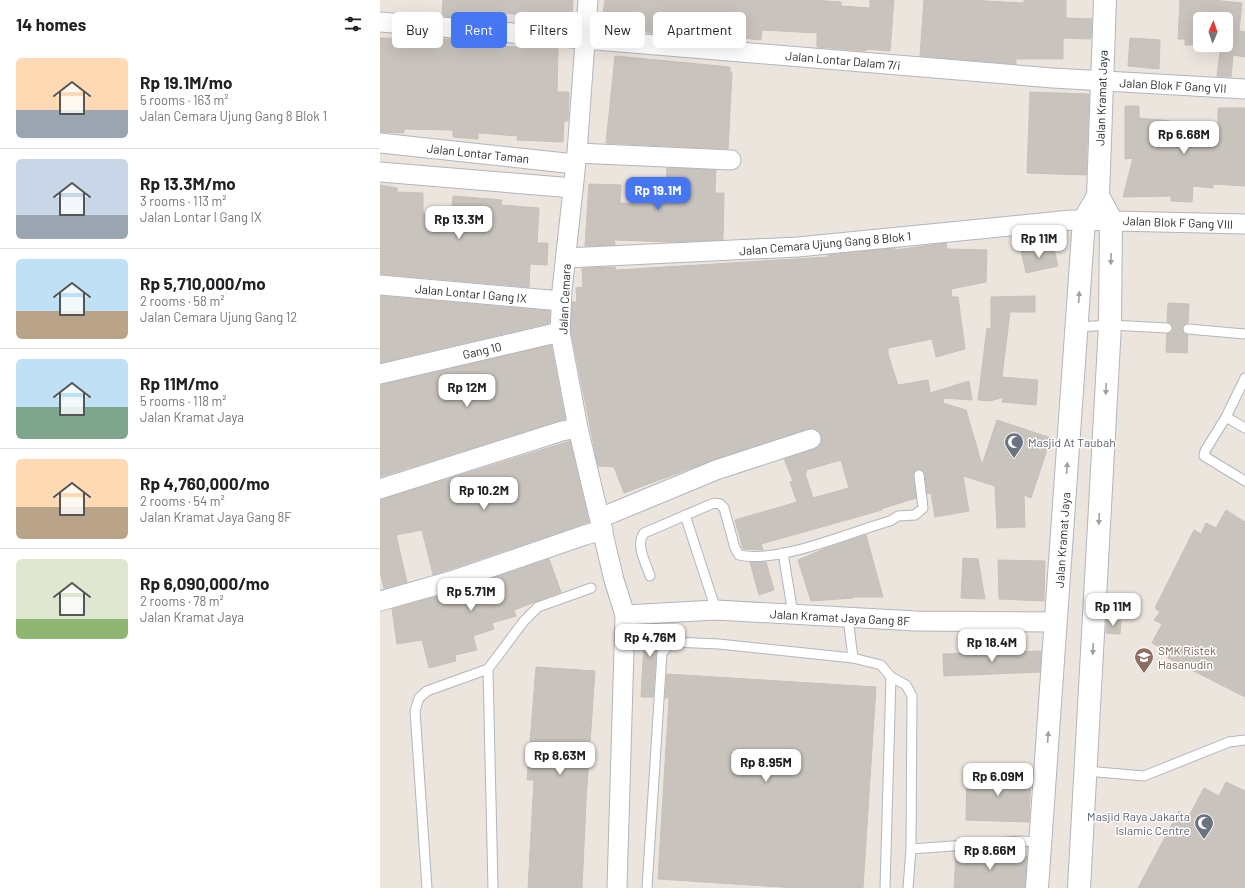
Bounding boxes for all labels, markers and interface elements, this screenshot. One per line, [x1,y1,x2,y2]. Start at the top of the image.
chip: Buy [392,12,443,48]
chip: Rent [451,12,507,48]
chip: Filters [515,12,582,48]
chip: New [590,12,645,48]
chip: Apartment [653,12,746,48]
north arrow [1193,12,1233,52]
map controls [1193,12,1233,52]
icon: filters [342,13,364,35]
text: 14 homes [16,14,86,34]
street label: Jalan Lontar Dalam 7/i [785,48,901,72]
street label: Jalan Kramat Jaya [1092,50,1110,146]
text: Rp 19.1M/mo [140,72,232,92]
icon: home [48,74,96,122]
street label: Jalan Blok F Gang VII [1119,75,1227,95]
text: 5 rooms · 163 m² [140,92,229,108]
text: Jalan Cemara Ujung Gang 8 Blok 1 [140,108,327,124]
pin: Rp 6.68M [1143,121,1225,155]
text: Rp 6.68M [1158,126,1210,142]
street label: Jalan Lontar Taman [426,141,530,165]
text: Rp 13.3M/mo [140,173,236,193]
icon: home [48,175,96,223]
pin: Rp 19.1M [617,177,699,211]
text: Rp 19.1M [635,182,681,198]
text: 3 rooms · 113 m² [140,193,227,209]
pin: Rp 13.3M [418,206,500,240]
text: Jalan Lontar I Gang IX [140,209,262,225]
text: Rp 13.3M [434,211,484,227]
street label: Jalan Blok F Gang VIII [1123,213,1233,231]
pin: Rp 11M [1006,225,1072,259]
street label: Jalan Cemara Ujung Gang 8 Blok 1 [738,229,912,257]
text: Rp 11M [1021,230,1057,246]
one-way arrow [1107,253,1114,265]
street label: Jalan Cemara [555,263,573,335]
text: Rp 5,710,000/mo [140,273,266,293]
icon: home [48,275,96,323]
street label: Jalan Lontar I Gang IX [414,281,528,305]
one-way arrow [1075,290,1082,303]
text: 2 rooms · 58 m² [140,293,224,309]
text: Jalan Cemara Ujung Gang 12 [140,309,297,325]
street label: Gang 10 [461,339,503,361]
text: Rp 11M/mo [140,373,219,393]
pin: Rp 12M [434,374,500,408]
icon: home [48,375,96,423]
text: Rp 12M [447,379,487,395]
one-way arrow [1103,383,1110,395]
text: 5 rooms · 118 m² [140,393,227,409]
text: Jalan Kramat Jaya [140,409,244,425]
mosque icon: Masjid At Taubah [1003,431,1025,459]
place label: Masjid At Taubah [1028,435,1116,449]
one-way arrow [1063,462,1070,474]
text: Rp 4,760,000/mo [140,473,270,493]
icon: home [48,475,96,523]
pin: Rp 10.2M [443,477,525,511]
text: Rp 10.2M [459,482,509,498]
street label: Jalan Kramat Jaya [1052,492,1072,588]
text: 2 rooms · 54 m² [140,493,225,509]
text: Jalan Kramat Jaya Gang 8F [140,509,292,525]
one-way arrow [1096,513,1103,525]
text: Rp 6,090,000/mo [140,573,269,593]
icon: home [48,575,96,623]
pin: Rp 5.71M [430,578,512,612]
text: Rp 5.71M [447,583,495,599]
text: 2 rooms · 78 m² [140,593,224,609]
pin: Rp 11M [1080,593,1146,627]
text: Rp 11M [1095,598,1131,614]
street label: Jalan Kramat Jaya Gang 8F [770,606,910,628]
text: Jalan Kramat Jaya [140,609,244,625]
pin: Rp 4.76M [609,624,691,658]
text: Rp 4.76M [624,629,676,645]
pin: Rp 18.4M [951,629,1033,663]
text: Rp 18.4M [967,634,1017,650]
one-way arrow [1089,643,1096,655]
place label: SMK Ristek Hasanudin [1158,643,1216,671]
school or university icon: SMK Ristek Hasanudin [1133,646,1155,674]
one-way arrow [1045,730,1051,743]
pin: Rp 8.63M [519,742,601,776]
text: Rp 8.63M [534,747,586,763]
pin: Rp 8.95M [725,749,807,783]
text: Rp 8.95M [740,754,792,770]
pin: Rp 6.09M [957,763,1039,797]
text: Rp 6.09M [972,768,1024,784]
place label: Masjid Raya Jakarta Islamic Centre [1087,809,1190,837]
mosque icon: Masjid Raya Jakarta Islamic Centre [1193,812,1215,840]
pin: Rp 8.66M [949,837,1031,871]
text: Rp 8.66M [964,842,1016,858]

